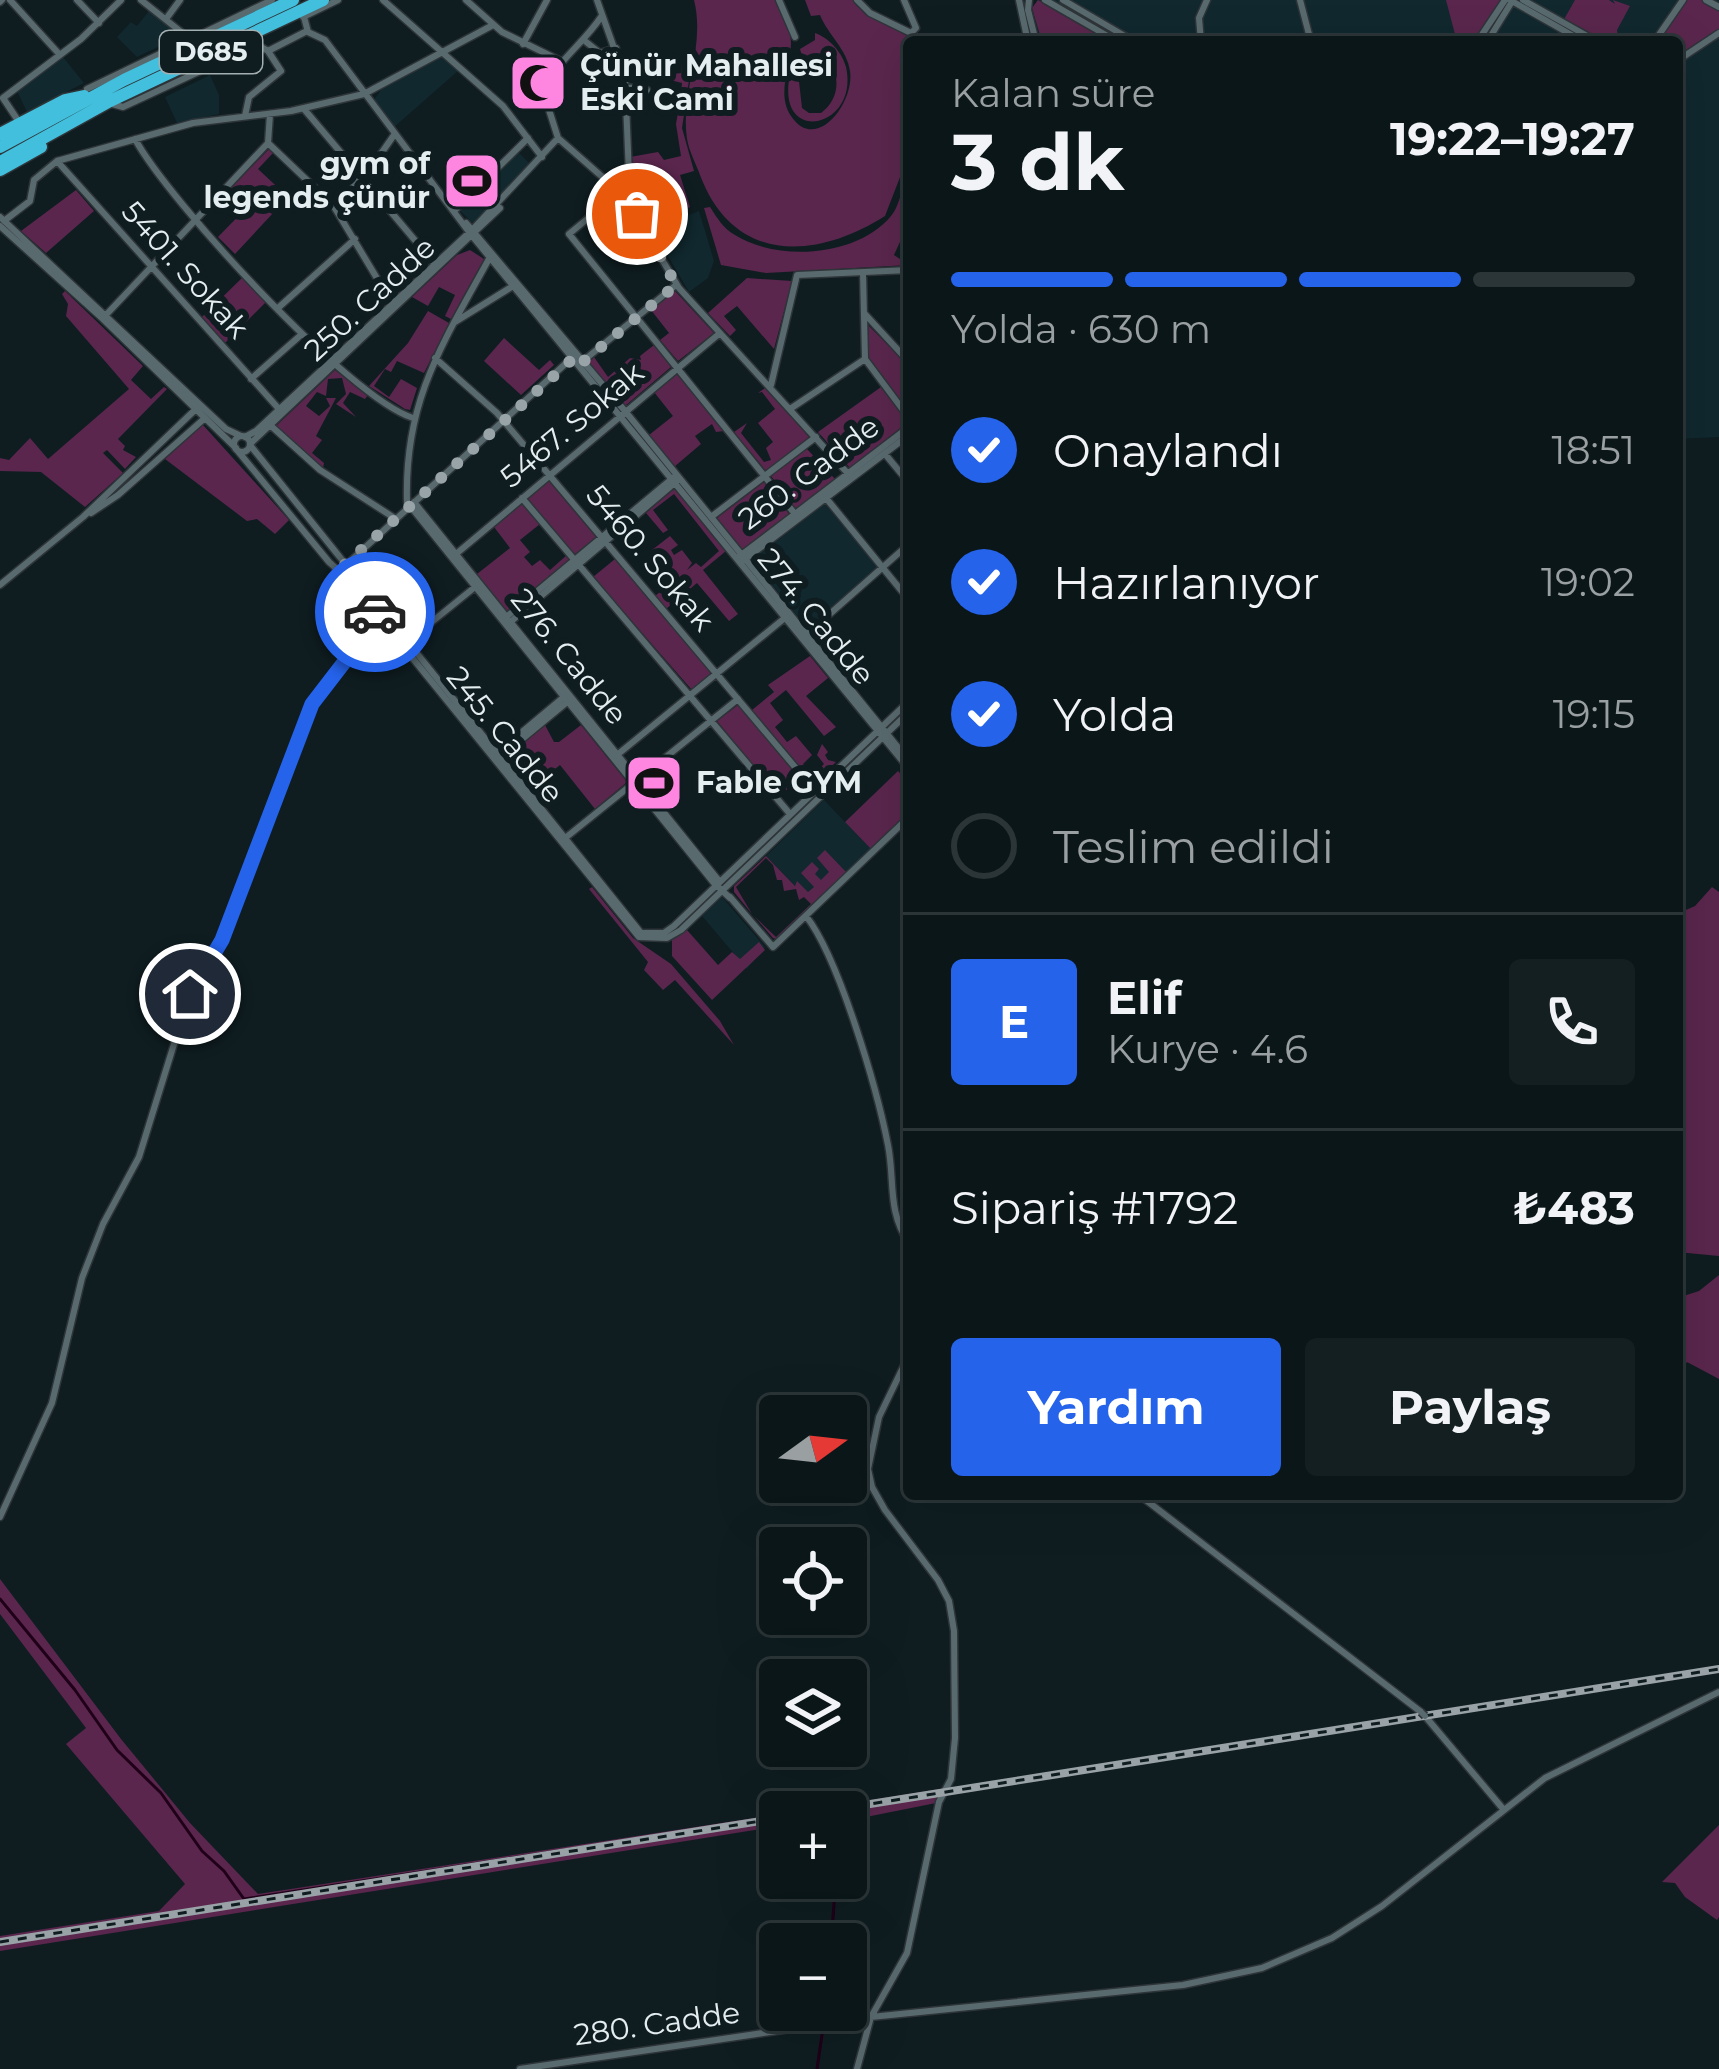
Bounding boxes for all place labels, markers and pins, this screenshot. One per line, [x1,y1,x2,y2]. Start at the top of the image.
place label: Çünür Mahallesi Eski Cami [580,47,833,118]
mosque icon: Çünür Mahallesi Eski Cami [507,52,569,114]
place label: gym of legends çünür [203,145,431,216]
sports icon: gym of legends çünür [441,150,503,212]
pin [586,163,688,265]
sports icon: Fable GYM [623,752,685,814]
place label: Fable GYM [696,764,862,801]
pin [139,943,241,1045]

